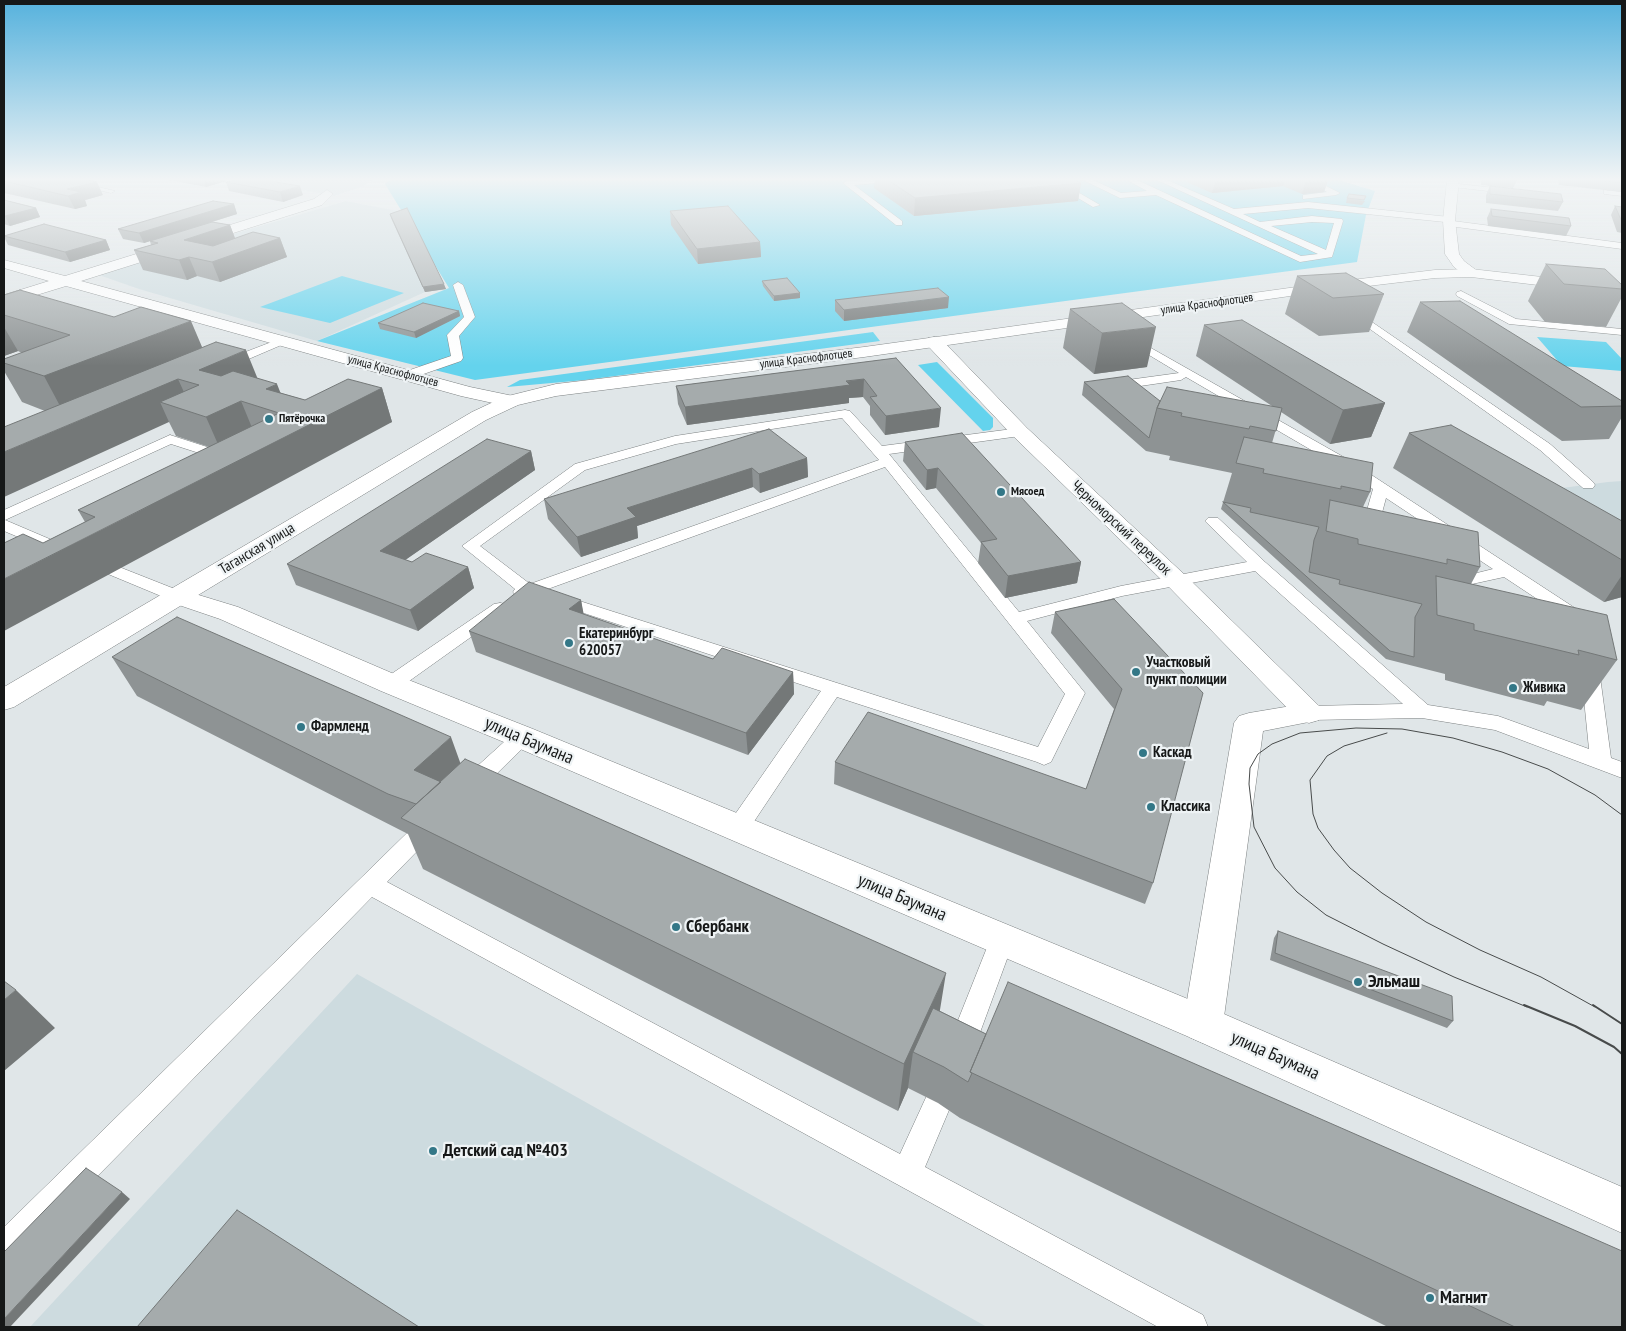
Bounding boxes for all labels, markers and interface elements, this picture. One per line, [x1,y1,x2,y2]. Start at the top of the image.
street label: улица Краснофлотцев [1160,290,1254,318]
street label: улица Краснофлотцев [759,346,853,372]
street label: улица Краснофлотцев [346,352,440,390]
place label: Пятёрочка [279,412,325,426]
marker: Пятёрочка [263,413,275,425]
street label: Черноморский переулок [1067,477,1175,579]
place label: Мясоед [1011,485,1044,499]
marker: Мясоед [995,486,1007,498]
street label: Таганская улица [216,519,298,579]
place label: Екатеринбург 620057 [579,625,653,660]
marker: Екатеринбург 620057 [563,637,575,649]
place label: Участковый пункт полиции [1146,654,1227,689]
marker: Участковый пункт полиции [1130,666,1142,678]
place label: Живика [1523,679,1566,697]
marker: Живика [1507,682,1519,694]
street label: улица Баумана [481,713,577,769]
place label: Фармленд [311,718,369,736]
marker: Фармленд [295,721,307,733]
place label: Каскад [1153,744,1192,762]
marker: Каскад [1137,747,1149,759]
place label: Классика [1161,798,1210,816]
marker: Классика [1145,801,1157,813]
street label: улица Баумана [854,870,950,926]
place label: Сбербанк [686,916,749,938]
marker: Сбербанк [670,921,682,933]
place label: Эльмаш [1368,971,1420,993]
marker: Эльмаш [1352,976,1364,988]
street label: улица Баумана [1228,1027,1322,1085]
place label: Детский сад №403 [443,1140,568,1162]
marker: Детский сад №403 [427,1145,439,1157]
place label: Магнит [1440,1287,1487,1309]
marker: Магнит [1424,1292,1436,1304]

